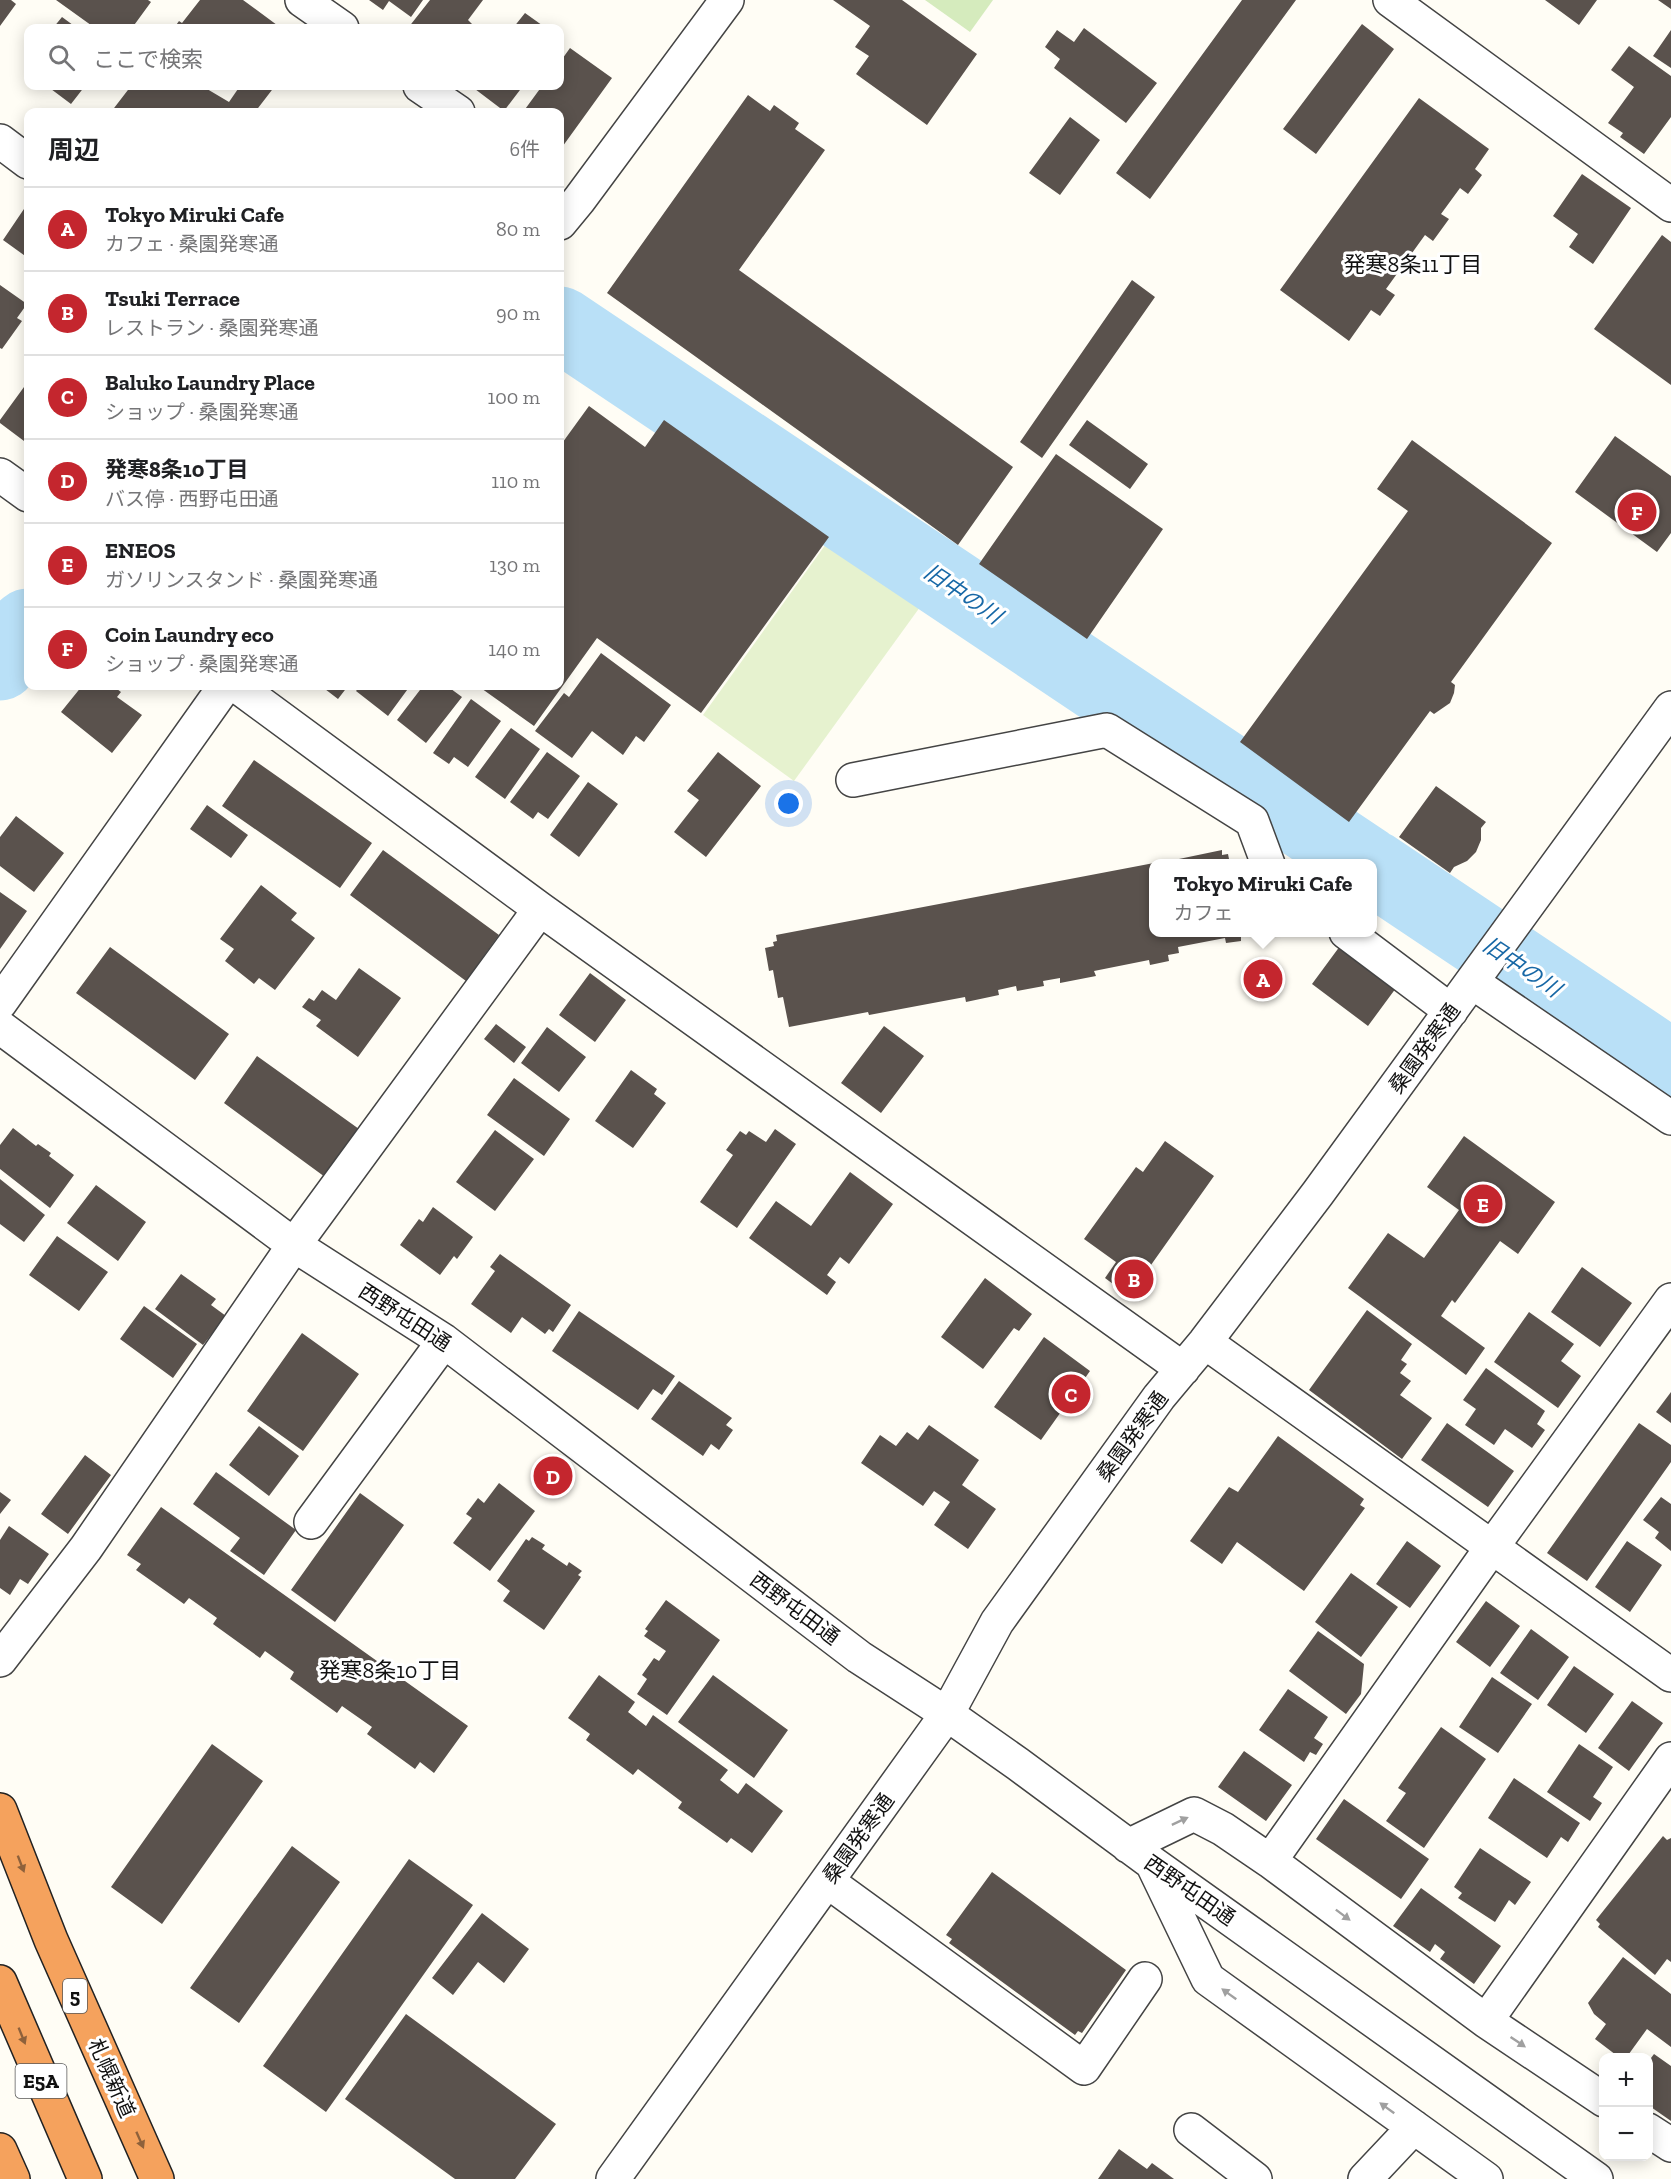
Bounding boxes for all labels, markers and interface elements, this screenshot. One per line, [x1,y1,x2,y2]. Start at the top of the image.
search box [24,24,564,90]
icon: search [45,41,78,74]
text: ここで検索 [93,46,203,73]
text: 周辺 [48,134,100,166]
text: 6件 [509,137,540,161]
text: Tokyo Miruki Cafe [105,201,284,228]
text: A [61,217,74,241]
text: 80 m [496,217,540,241]
text: カフェ · 桑園発寒通 [105,232,278,256]
district label: 発寒8条11丁目 [1344,251,1482,278]
text: Tsuki Terrace [105,285,240,312]
text: B [61,301,74,325]
text: 90 m [496,301,540,325]
text: レストラン · 桑園発寒通 [105,316,318,340]
text: Baluko Laundry Place [105,369,315,396]
text: C [61,385,74,409]
text: 100 m [487,385,540,409]
text: ショップ · 桑園発寒通 [105,400,298,424]
text: 発寒8条10丁目 [105,456,248,483]
text: D [61,469,74,493]
text: 110 m [491,469,540,493]
text: バス停 · 西野屯田通 [105,487,278,511]
pin: F [1618,490,1656,534]
text: ENEOS [105,537,176,564]
text: E [62,553,73,577]
text: 130 m [489,553,540,577]
water label: 旧中の川 [919,558,1009,631]
text: ガソリンスタンド · 桑園発寒通 [105,568,378,592]
text: Coin Laundry eco [105,621,274,648]
text: F [62,637,73,661]
text: 140 m [488,637,540,661]
text: ショップ · 桑園発寒通 [105,652,298,676]
your location [774,789,803,818]
popup [1149,859,1377,937]
text: Tokyo Miruki Cafe [1173,870,1353,897]
text: カフェ [1173,901,1233,925]
water label: 旧中の川 [1478,931,1568,1004]
pin: A [1244,956,1282,1002]
street label: 桑園発寒通 [1383,998,1465,1098]
pin: E [1464,1182,1502,1226]
pin: B [1114,1256,1154,1302]
street label: 西野屯田通 [354,1278,456,1356]
pin: C [1052,1372,1090,1416]
street label: 桑園発寒通 [1091,1386,1173,1486]
pin: D [534,1454,572,1498]
street label: 西野屯田通 [746,1566,844,1650]
district label: 発寒8条10丁目 [319,1657,461,1684]
street label: 桑園発寒通 [817,1788,899,1888]
one-way arrow [1172,1816,1189,1825]
street label: 西野屯田通 [1140,1850,1240,1930]
one-way arrow [17,1855,26,1873]
one-way arrow [1335,1908,1351,1921]
road number: 5 [63,1979,87,2013]
one-way arrow [1221,1988,1237,2000]
one-way arrow [17,2028,27,2046]
street label: 札幌新道 [83,2035,141,2121]
one-way arrow [1509,2036,1525,2048]
map controls [1599,2053,1653,2161]
button: + [1599,2053,1653,2107]
road number: E5A [15,2064,66,2098]
one-way arrow [1379,2103,1395,2114]
button: − [1599,2107,1653,2161]
one-way arrow [135,2131,145,2149]

